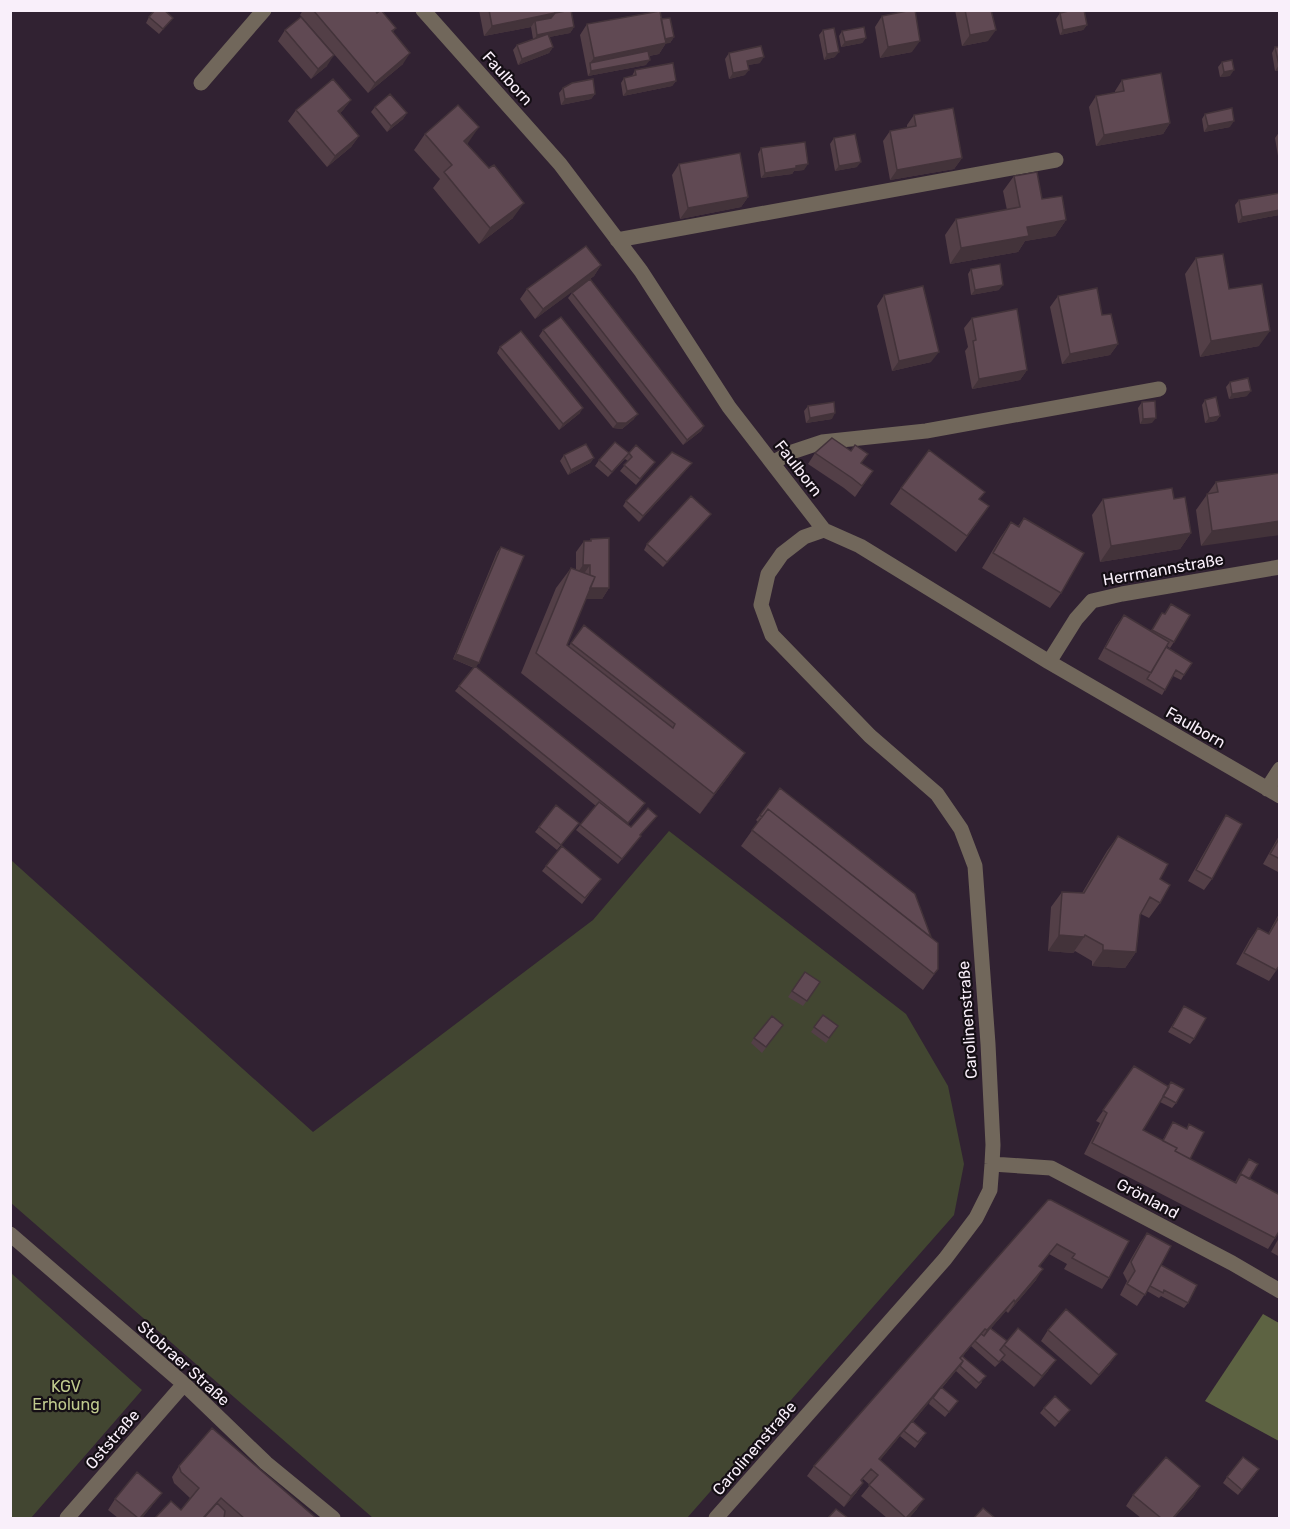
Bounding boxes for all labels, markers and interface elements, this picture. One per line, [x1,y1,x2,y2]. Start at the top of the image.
street label: Faulborn [479,48,537,109]
street label: Faulborn [771,437,826,500]
street label: Herrmannstraße [1101,549,1225,589]
street label: Faulborn [1163,703,1229,752]
street label: Carolinenstraße [954,960,981,1080]
street label: Grönland [1113,1174,1182,1223]
street label: Stobraer Straße [134,1317,234,1410]
park label: KGV Erholung [32,1377,100,1414]
street label: Carolinenstraße [708,1397,800,1499]
street label: Oststraße [81,1406,143,1473]

